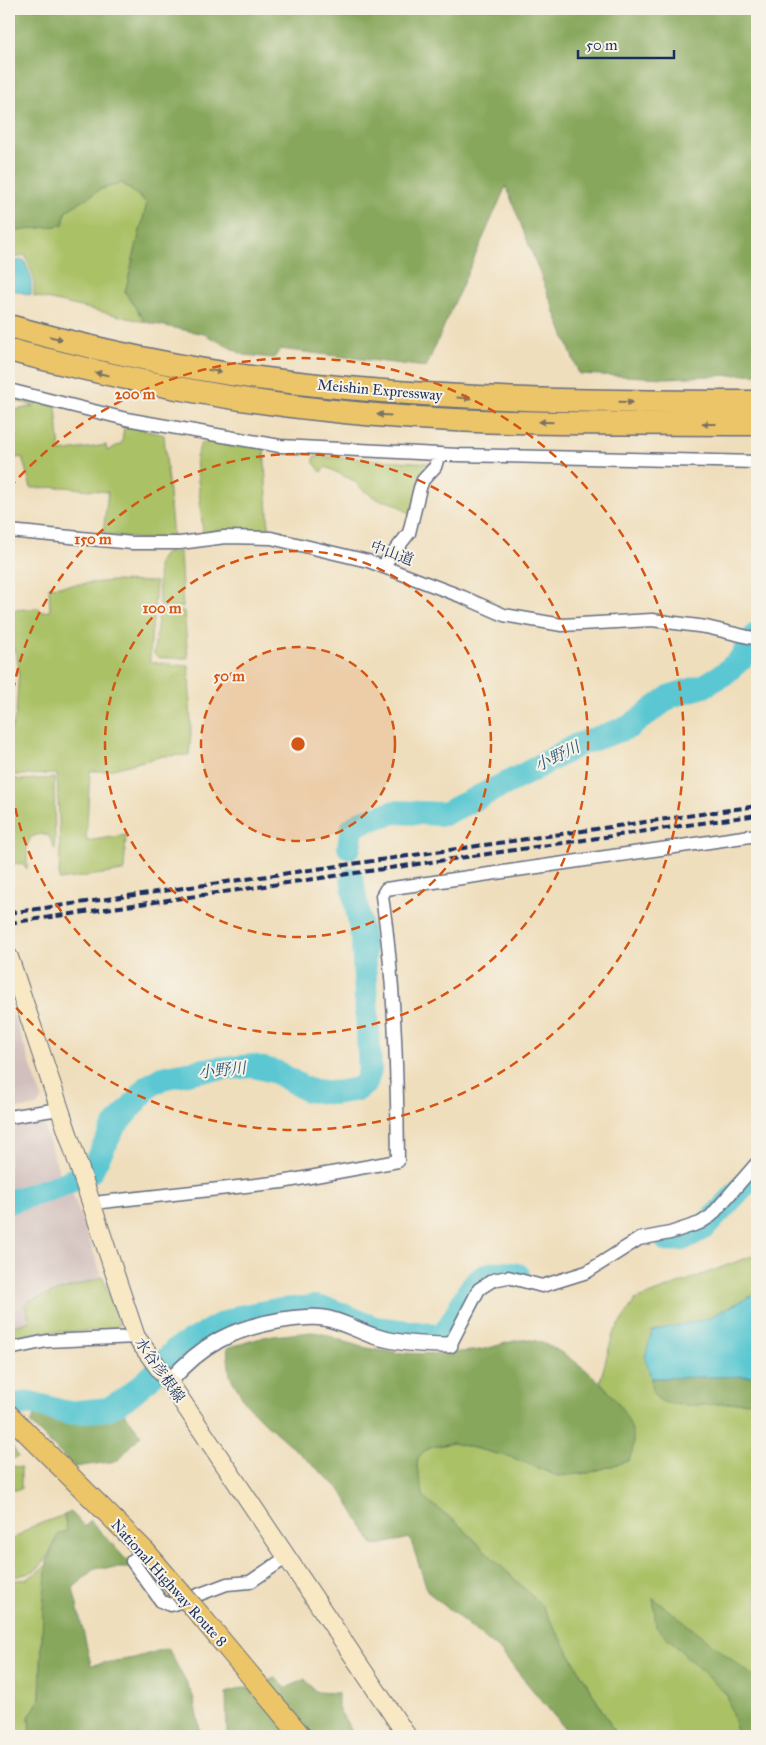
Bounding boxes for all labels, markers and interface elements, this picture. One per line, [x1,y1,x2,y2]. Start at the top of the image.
scale bar [578,28,675,60]
text: 50 m [586,36,618,54]
one-way arrow [49,334,65,342]
one-way arrow [208,368,224,376]
one-way arrow [94,370,109,378]
street label: Meishin Expressway [317,376,444,405]
text: 200 m [115,385,156,403]
one-way arrow [456,394,472,402]
one-way arrow [618,398,634,406]
one-way arrow [375,410,391,418]
one-way arrow [538,417,554,425]
one-way arrow [700,420,716,428]
text: 150 m [74,530,112,548]
street label: 中山道 [368,537,416,569]
text: 100 m [142,599,182,617]
text: 50 m [213,667,245,685]
centre of rings [289,735,307,753]
water label: 小野川 [531,736,585,775]
water label: 小野川 [197,1058,249,1082]
street label: 水谷彦根線 [131,1334,189,1406]
street label: National Highway Route 8 [107,1516,231,1650]

